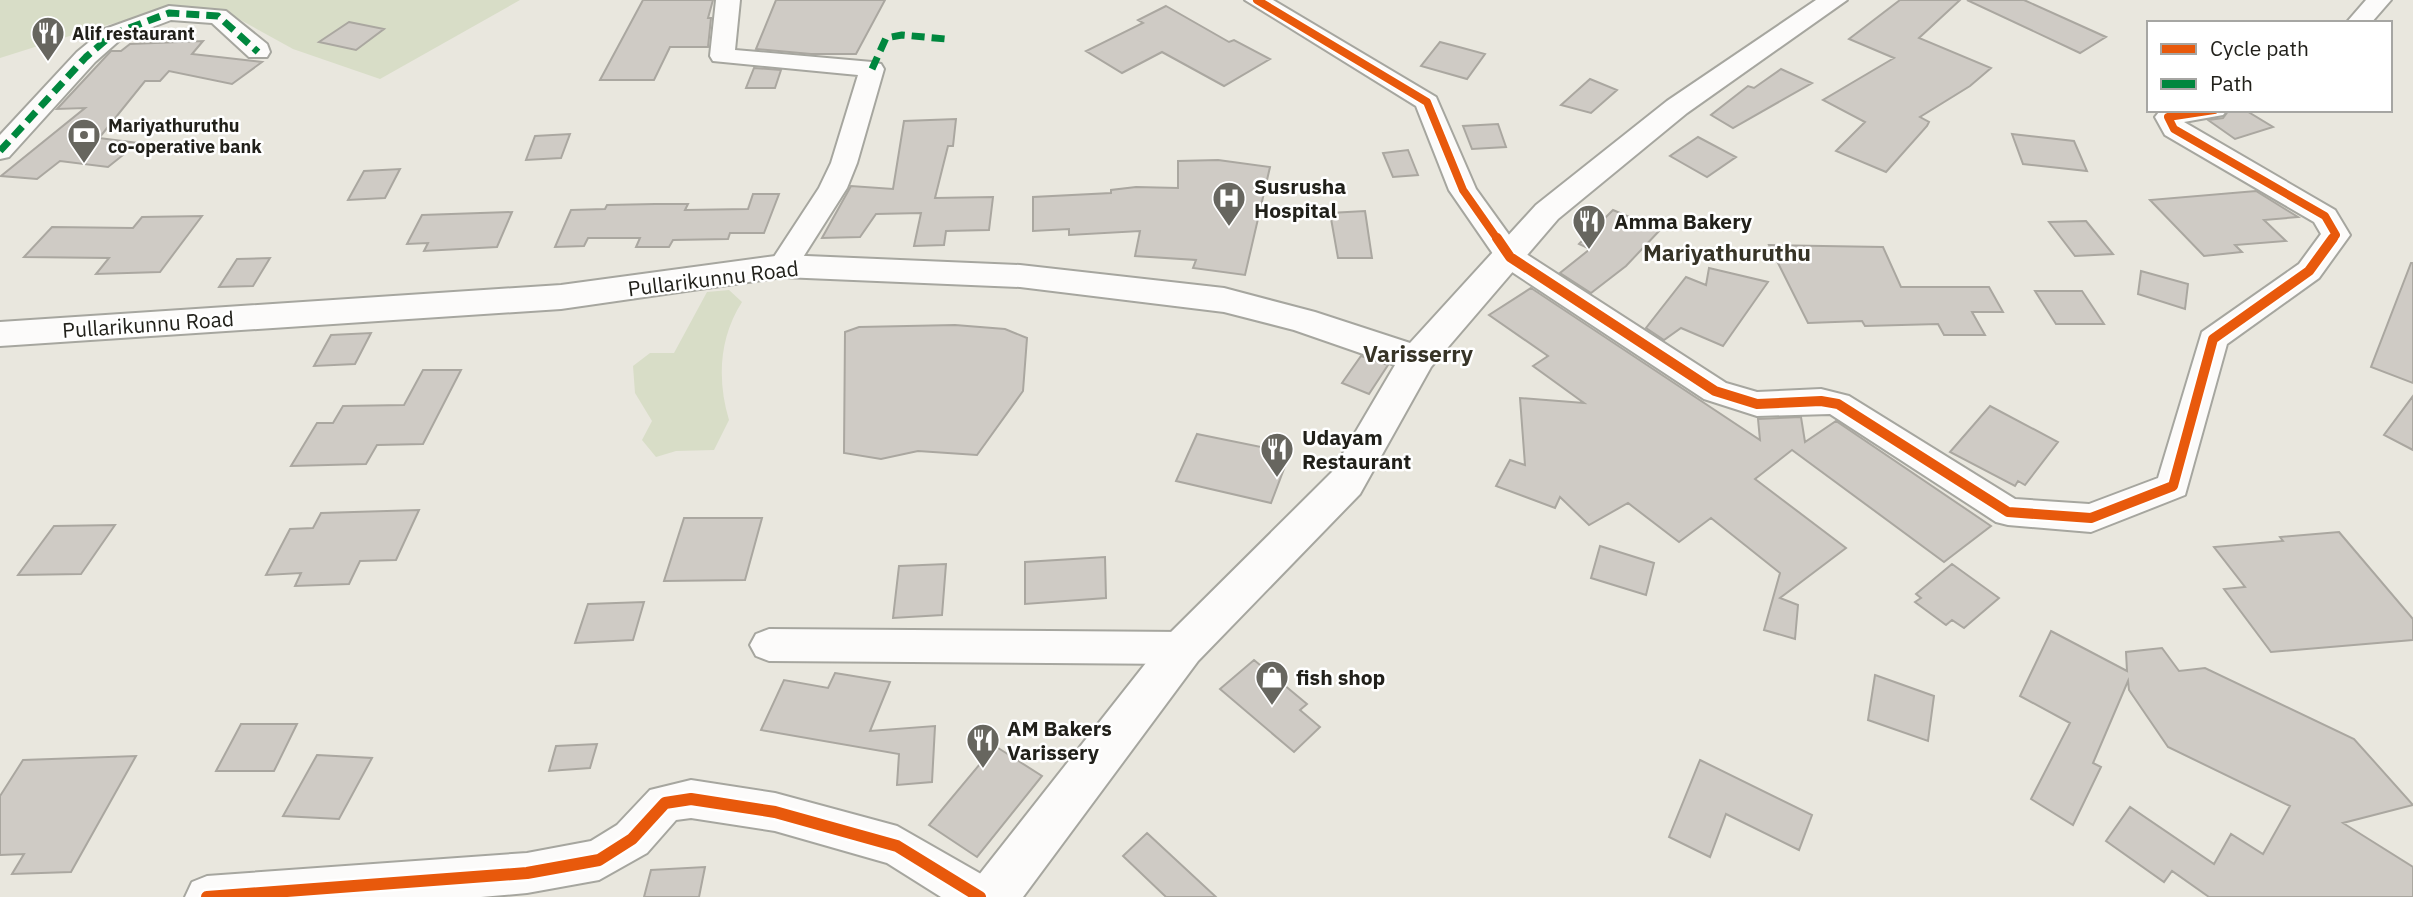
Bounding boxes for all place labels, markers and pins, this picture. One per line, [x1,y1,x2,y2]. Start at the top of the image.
restaurant icon: Alif restaurant [29,14,67,63]
place label: Alif restaurant [72,22,195,45]
place label: Mariyathuruthu co-operative bank [108,114,262,158]
bank icon: Mariyathuruthu co-operative bank [65,116,103,165]
place label: Susrusha Hospital [1254,172,1346,224]
hospital icon: Susrusha Hospital [1210,179,1248,228]
restaurant icon: Amma Bakery [1570,202,1608,251]
place label: Amma Bakery [1614,207,1753,235]
place label: Udayam Restaurant [1302,423,1411,475]
restaurant icon: Udayam Restaurant [1258,430,1296,479]
shop icon: fish shop [1253,658,1291,707]
place label: fish shop [1296,663,1385,691]
place label: AM Bakers Varissery [1007,714,1112,766]
restaurant icon: AM Bakers Varissery [964,721,1002,770]

